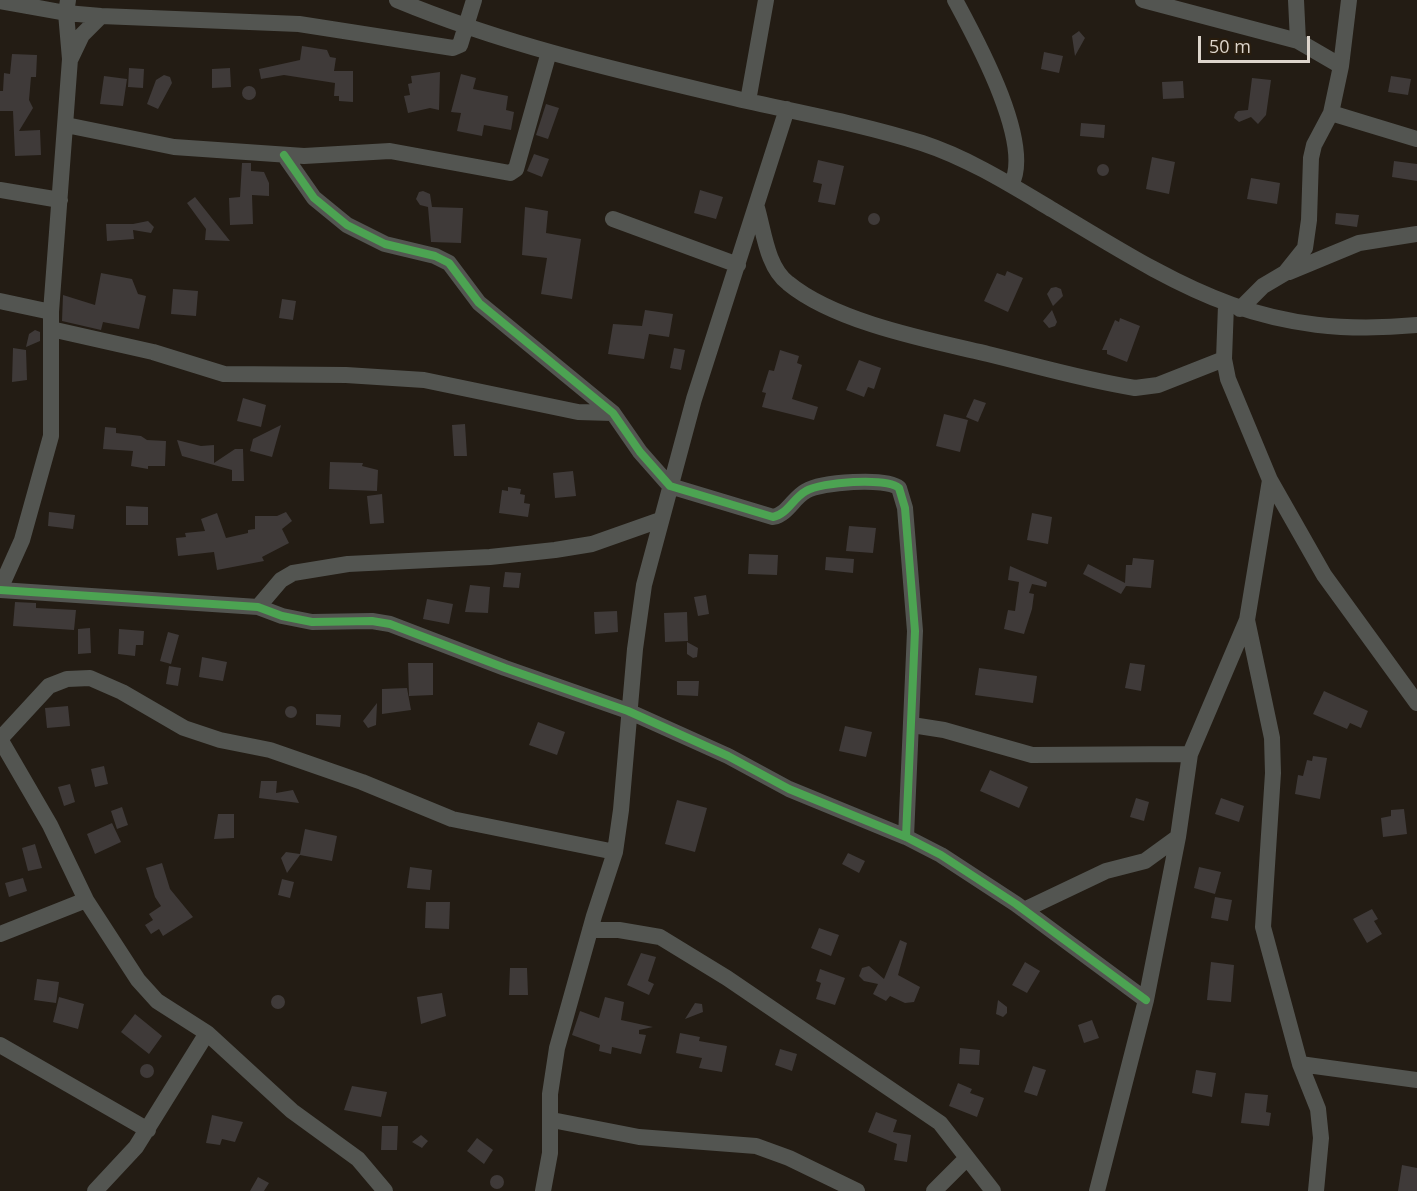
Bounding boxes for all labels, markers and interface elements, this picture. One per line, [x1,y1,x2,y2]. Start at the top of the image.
scale bar [1201,24,1314,62]
text: 50 m [1209,34,1251,58]

